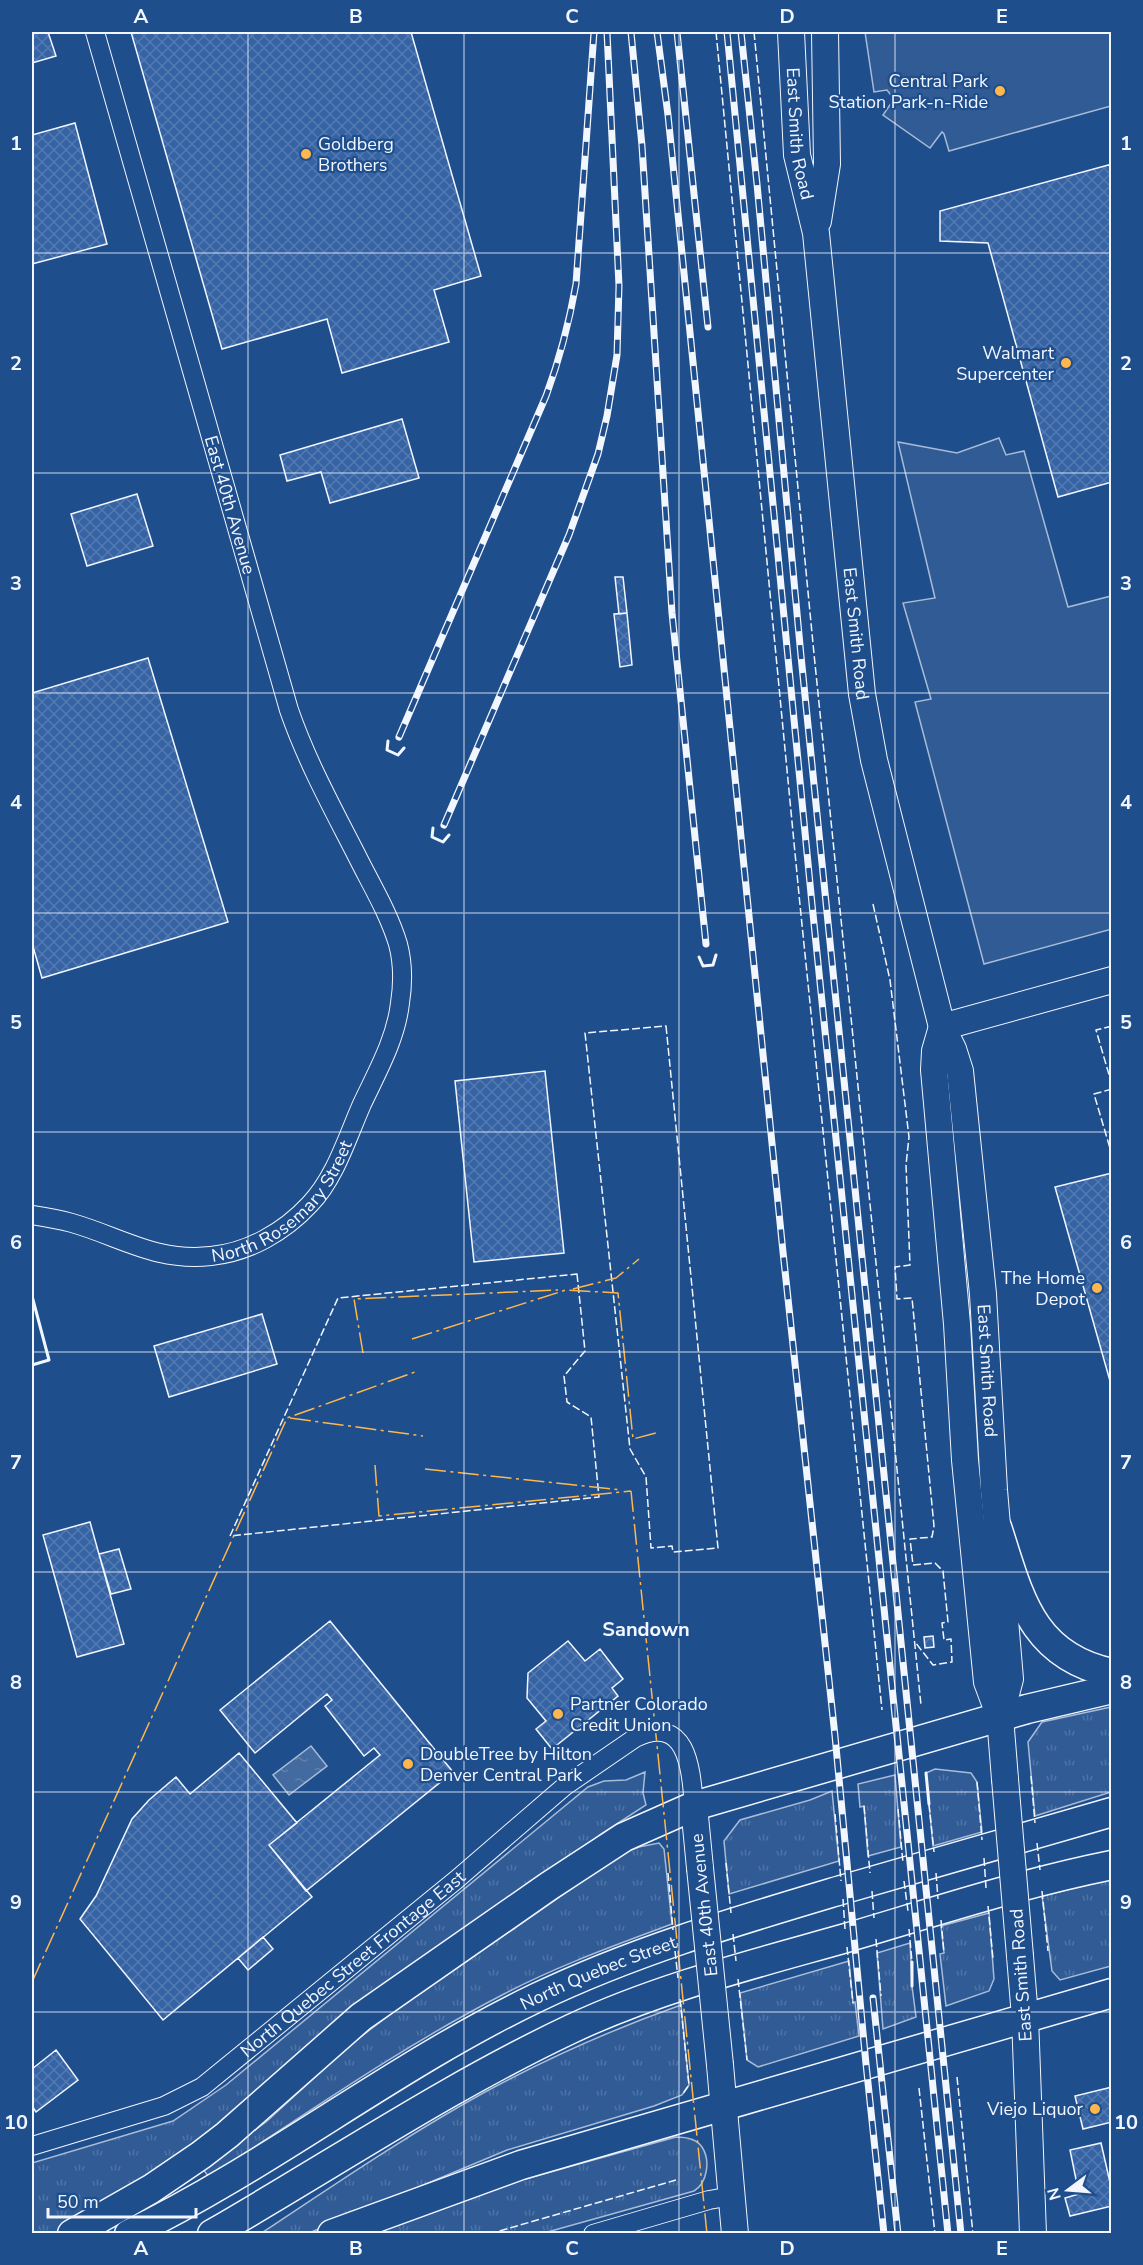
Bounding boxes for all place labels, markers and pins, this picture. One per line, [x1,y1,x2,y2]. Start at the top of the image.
place label: Central Park Station Park-n-Ride [829,69,989,114]
marker: Central Park Station Park-n-Ride [993,84,1007,98]
place label: Goldberg Brothers [318,132,394,177]
marker: Goldberg Brothers [299,147,313,161]
place label: Walmart Supercenter [956,341,1055,386]
marker: Walmart Supercenter [1059,356,1073,370]
place label: The Home Depot [1001,1266,1086,1311]
marker: The Home Depot [1090,1281,1104,1295]
place label: Partner Colorado Credit Union [570,1692,708,1737]
marker: Partner Colorado Credit Union [551,1707,565,1721]
place label: DoubleTree by Hilton Denver Central Park [420,1742,592,1787]
marker: DoubleTree by Hilton Denver Central Park [401,1757,415,1771]
place label: Viejo Liquor [986,2097,1084,2121]
marker: Viejo Liquor [1088,2102,1102,2116]

